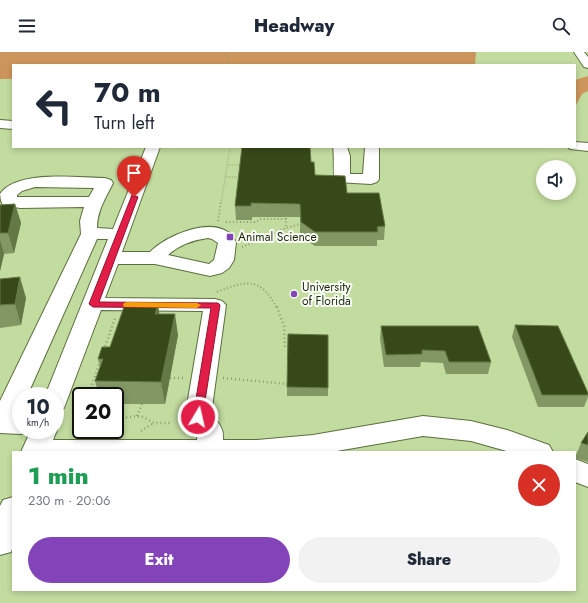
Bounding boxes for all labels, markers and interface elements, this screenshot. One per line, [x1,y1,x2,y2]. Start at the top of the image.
text: Headway [254,13,334,39]
icon: menu [16,15,38,37]
icon: search [550,15,572,37]
text: 70 m [94,72,161,113]
icon: left [28,80,80,132]
text: Turn left [94,110,154,136]
pin [117,156,151,197]
map controls [536,160,576,200]
button: sound [536,160,576,200]
icon: arrive [123,162,145,184]
place label: Animal Science [238,228,317,246]
marker: Animal Science [225,232,235,242]
place label: University of Florida [302,278,351,310]
marker: University of Florida [289,289,299,299]
speed limit sign: 20 [72,387,124,439]
text: 10 [26,393,50,422]
position arrow [177,396,219,438]
text: km/h [27,415,49,430]
text: 1 min [28,458,89,493]
button: close [518,464,560,506]
text: 230 m · 20:06 [28,491,110,510]
button: Exit [28,537,290,583]
button: Share [298,537,560,583]

